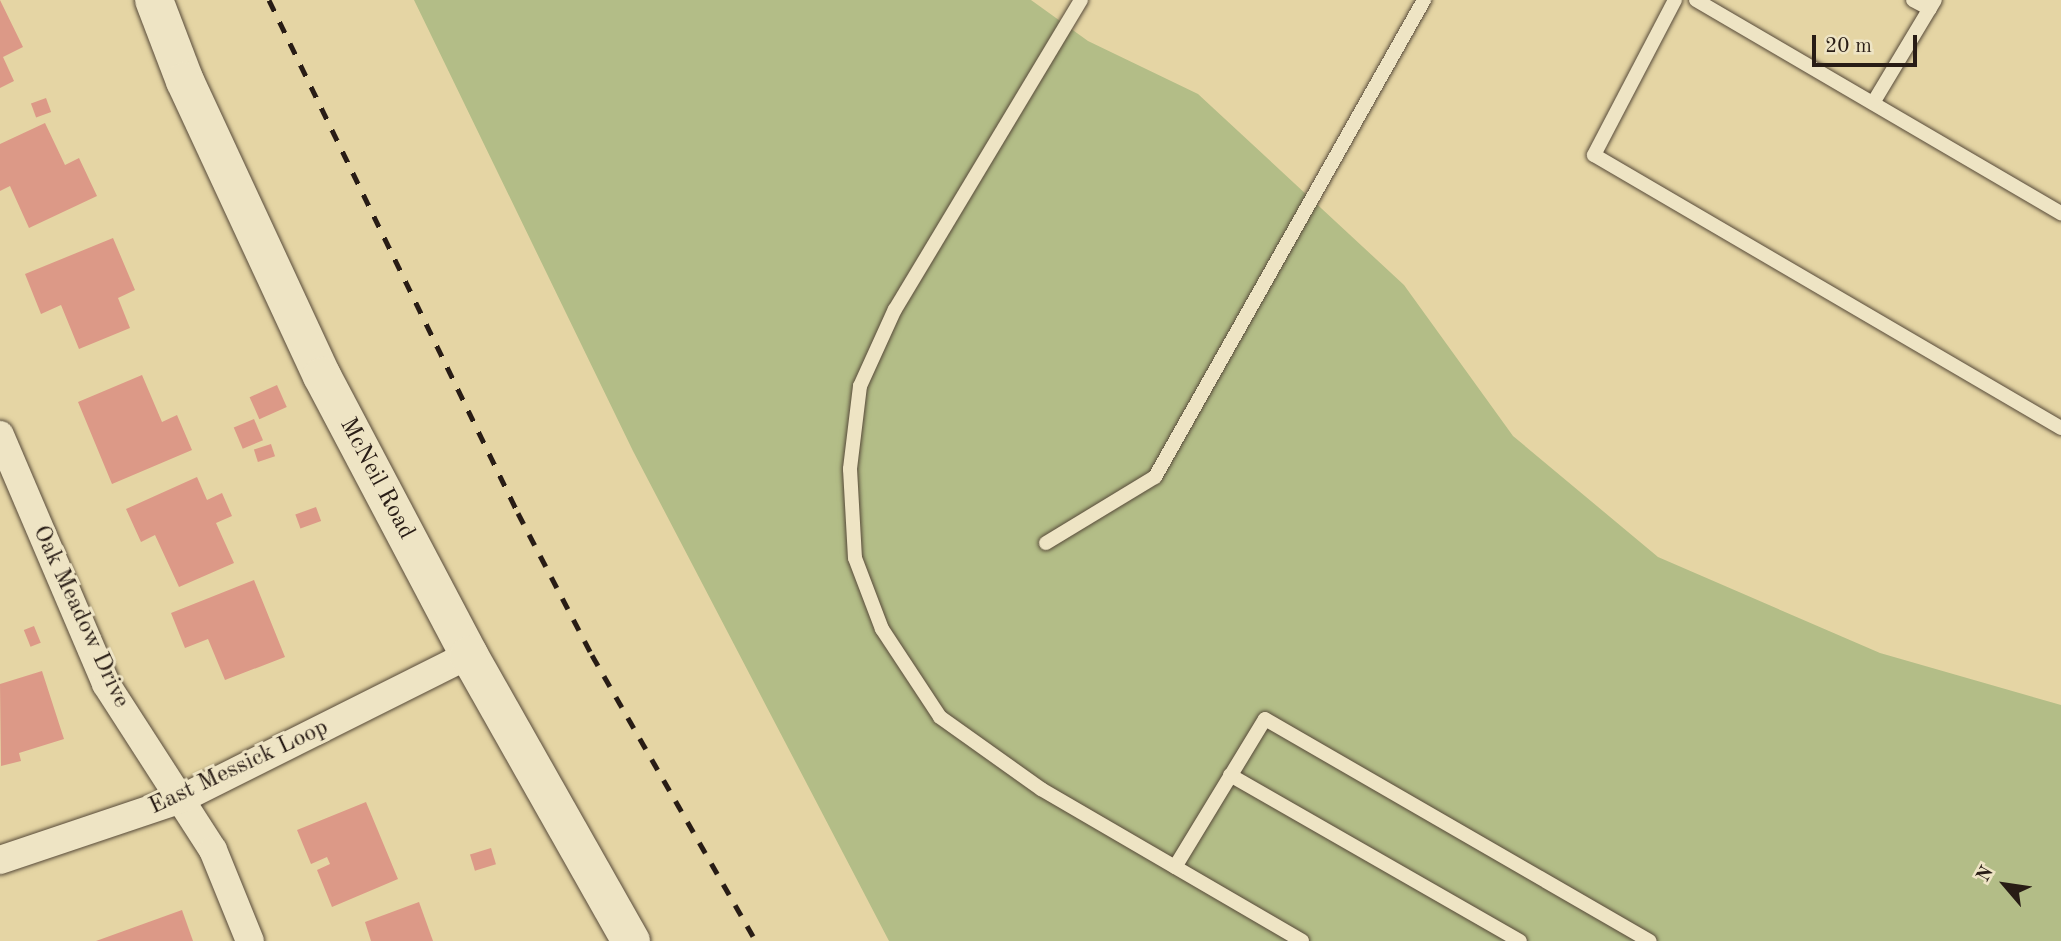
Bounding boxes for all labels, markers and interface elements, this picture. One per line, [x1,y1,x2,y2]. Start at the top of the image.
scale bar [1816,21,1921,65]
text: 20 m [1825,36,1872,57]
street label: McNeil Road [332,413,420,545]
street label: Oak Meadow Drive [25,521,135,713]
street label: East Messick Loop [145,714,333,822]
north arrow [1970,850,2040,920]
text: N [1974,864,1998,886]

